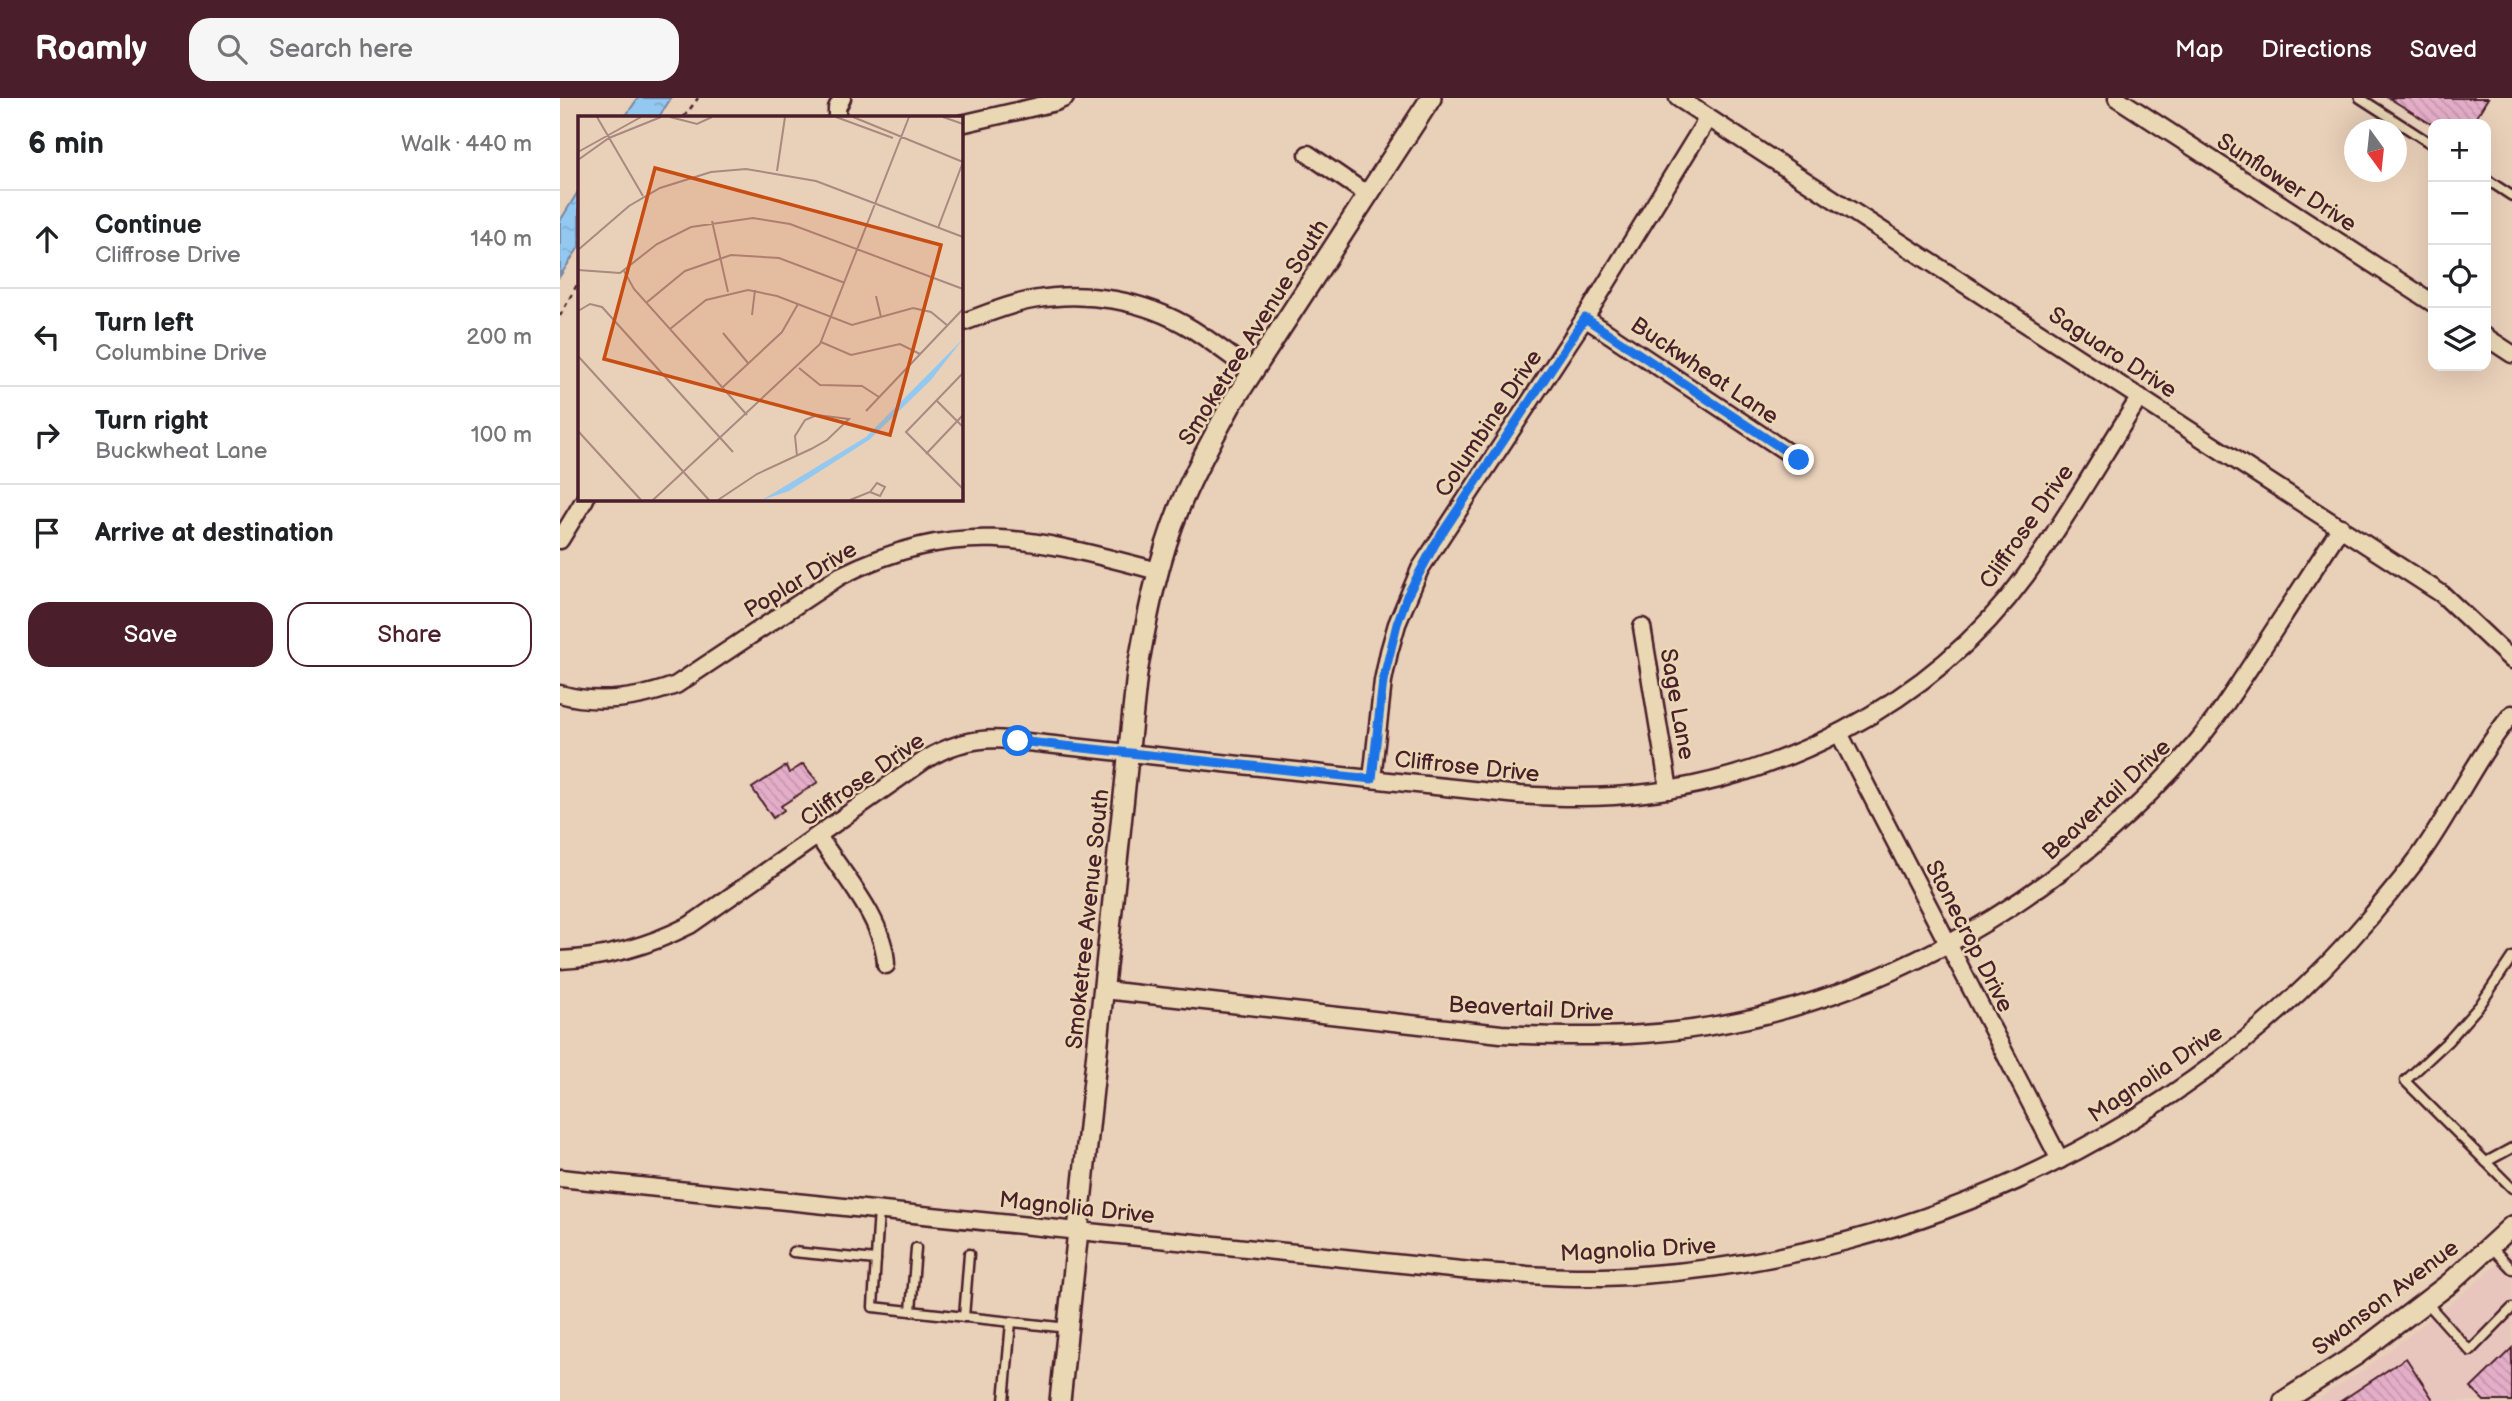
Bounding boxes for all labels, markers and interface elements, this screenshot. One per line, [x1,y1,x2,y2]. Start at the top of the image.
search box [189,18,679,81]
text: Roamly [35,29,147,69]
icon: search [213,30,251,68]
text: Search here [269,34,413,65]
text: Map [2175,35,2223,64]
text: Directions [2261,35,2372,64]
text: Saved [2410,35,2477,64]
inset map [578,116,962,500]
north arrow [2344,119,2407,182]
map controls [2428,119,2491,371]
button: + [2428,119,2491,182]
text: 6 min [28,126,104,162]
street label: Sunflower Drive [2211,127,2362,238]
text: Walk · 440 m [401,130,532,158]
button: − [2428,182,2491,245]
text: Continue [95,210,202,241]
street label: Smoketree Avenue South [1173,214,1335,451]
icon: ahead [28,220,66,258]
text: 140 m [470,225,532,253]
text: Cliffrose Drive [95,241,241,269]
button: locate [2428,245,2491,308]
street label: Saguaro Drive [2043,301,2182,405]
text: Turn left [95,308,194,339]
button: layers [2428,308,2491,371]
street label: Buckwheat Lane [1625,311,1784,431]
icon: left [28,318,66,356]
text: 200 m [466,323,532,351]
text: Columbine Drive [95,339,267,367]
street label: Columbine Drive [1429,345,1548,503]
text: Turn right [95,406,208,437]
icon: right [28,416,66,454]
text: 100 m [471,421,532,449]
text: Buckwheat Lane [95,437,267,465]
route end [1783,444,1814,475]
street label: Cliffrose Drive [1974,459,2080,594]
icon: arrive [28,514,66,552]
text: Arrive at destination [95,518,334,549]
street label: Poplar Drive [739,535,862,624]
button: Save [28,602,273,667]
button: Share [287,602,532,667]
street label: Sage Lane [1653,646,1701,762]
route start [1002,725,1033,756]
street label: Cliffrose Drive [795,727,930,833]
street label: Beavertail Drive [2037,733,2177,866]
street label: Cliffrose Drive [1393,745,1541,789]
street label: Smoketree Avenue South [1060,788,1116,1050]
street label: Stonecrop Drive [1919,856,2019,1017]
street label: Beavertail Drive [1448,991,1614,1027]
street label: Magnolia Drive [2083,1019,2228,1129]
street label: Magnolia Drive [998,1186,1156,1230]
street label: Magnolia Drive [1559,1232,1717,1268]
street label: Swanson Avenue [2307,1234,2464,1362]

